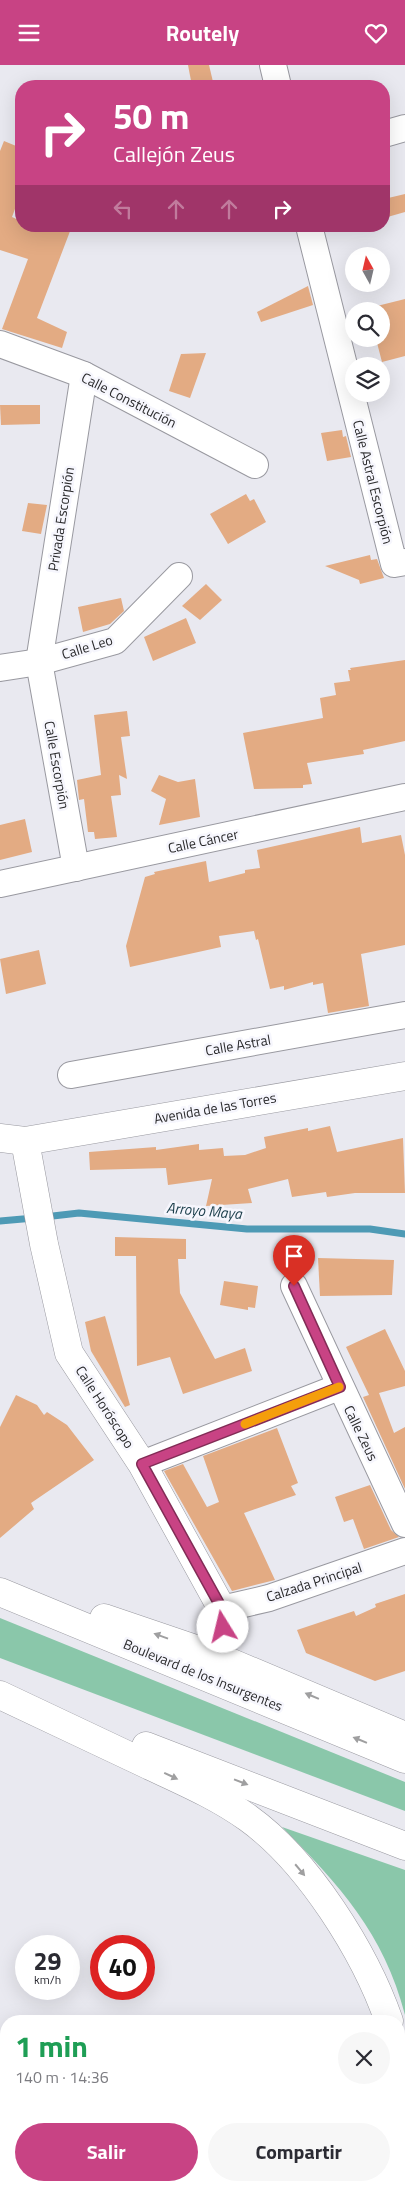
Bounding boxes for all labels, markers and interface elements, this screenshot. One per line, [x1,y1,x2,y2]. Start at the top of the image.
text: Routely [166,16,239,50]
icon: menu [15,19,43,47]
icon: heart [362,19,390,47]
text: 50 m [113,89,189,143]
icon: right [30,100,95,165]
text: Callejón Zeus [113,137,235,171]
icon: left [109,195,137,223]
icon: ahead [162,195,190,223]
icon: ahead [215,195,243,223]
icon: right [268,195,296,223]
north arrow [345,247,390,293]
map controls [345,247,390,402]
button: search [345,302,390,347]
button: layers [345,357,390,402]
street label: Calle Constitución [78,366,181,433]
street label: Calle Astral Escorpión [348,418,399,546]
street label: Privada Escorpión [42,465,79,573]
street label: Calle Leo [59,629,115,664]
street label: Calle Escorpión [39,719,76,811]
street label: Calle Cáncer [166,823,240,858]
street label: Calle Astral [204,1028,272,1061]
street label: Avenida de las Torres [152,1086,278,1129]
water label: Arroyo Maya [165,1196,244,1225]
pin [273,1235,315,1286]
icon: arrive [280,1242,308,1270]
street label: Calle Horóscopo [71,1361,140,1452]
street label: Calle Zeus [339,1401,384,1464]
street label: Calzada Principal [263,1556,364,1607]
position arrow [196,1600,248,1652]
one-way arrow [153,1632,168,1640]
street label: Boulevard de los Insurgentes [120,1633,286,1716]
one-way arrow [305,1691,319,1699]
one-way arrow [352,1736,367,1744]
one-way arrow [164,1772,178,1780]
one-way arrow [234,1779,249,1787]
one-way arrow [295,1864,306,1877]
speed limit sign: 40 [90,1935,155,2000]
text: 29 [33,1942,62,1980]
text: km/h [34,1970,61,1989]
text: 1 min [15,2023,88,2069]
button: close [338,2032,390,2084]
text: 140 m · 14:36 [15,2065,109,2089]
button: Salir [15,2123,198,2181]
button: Compartir [208,2123,390,2181]

